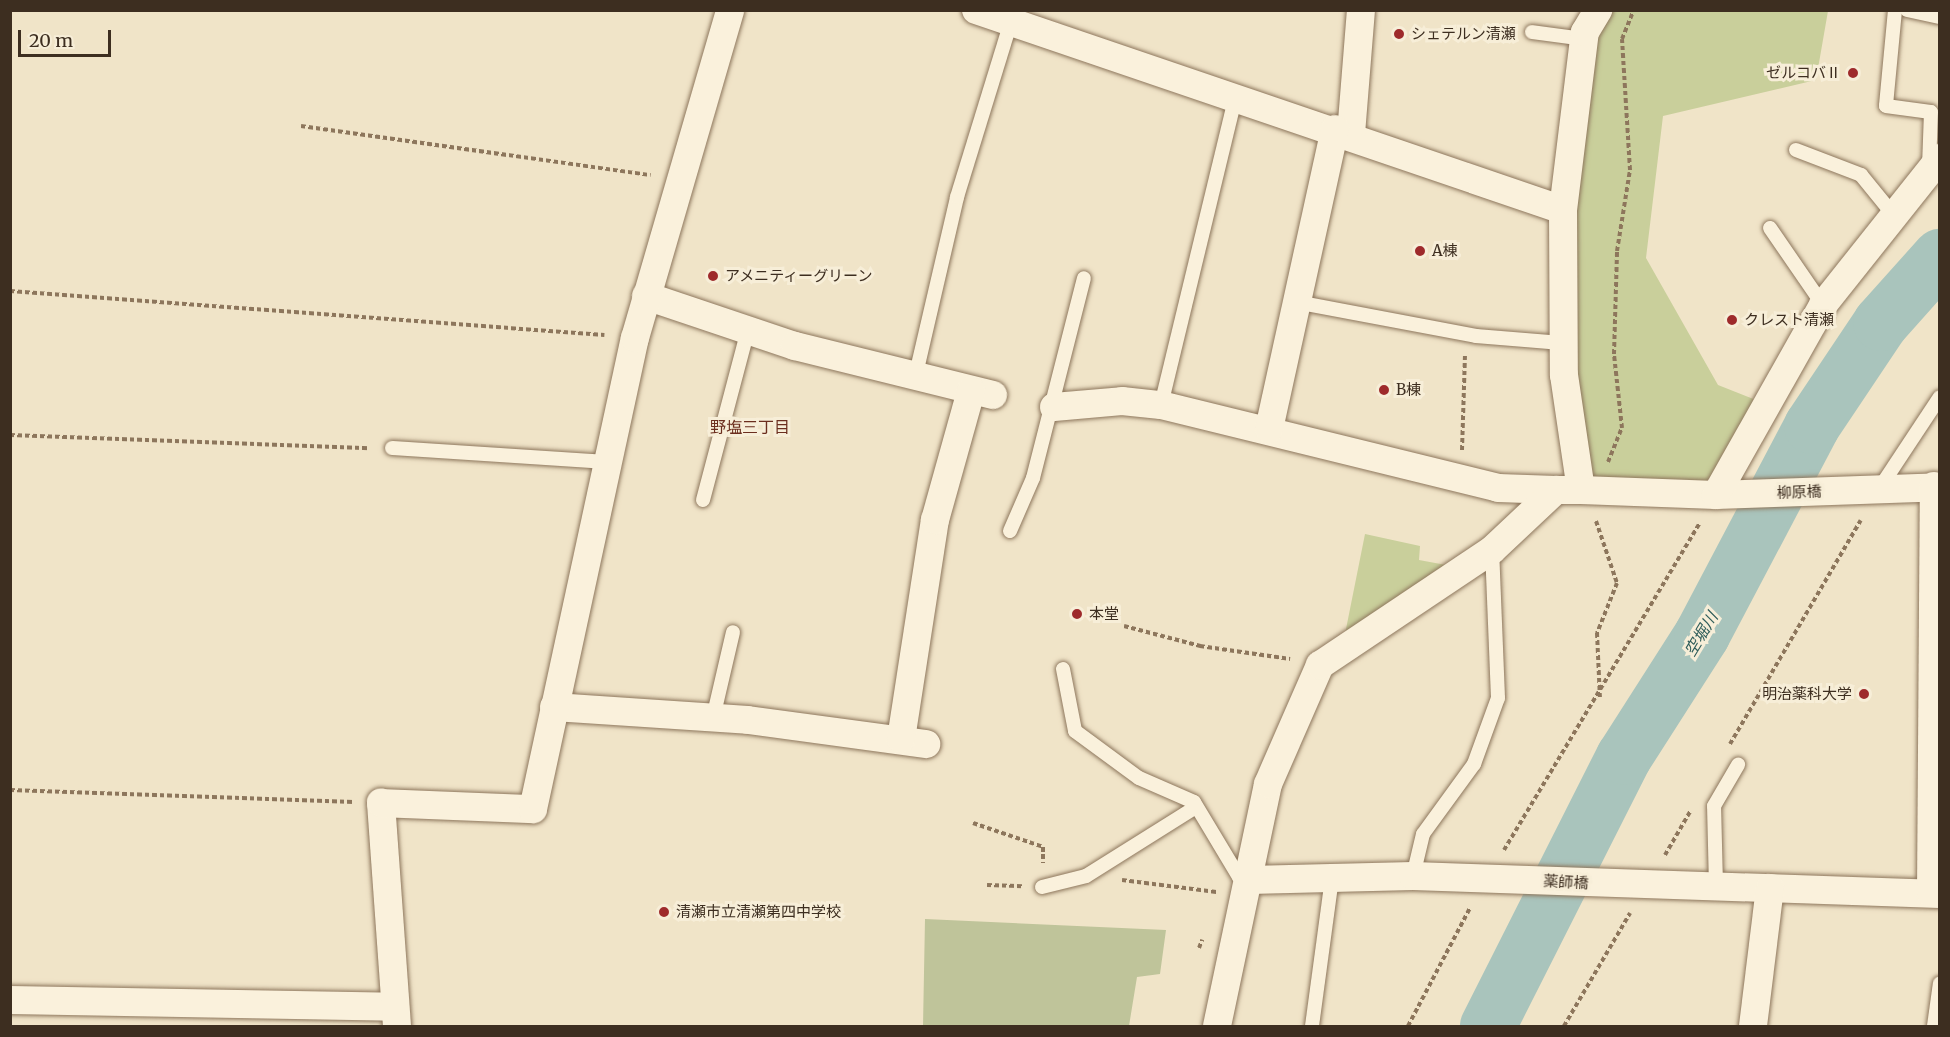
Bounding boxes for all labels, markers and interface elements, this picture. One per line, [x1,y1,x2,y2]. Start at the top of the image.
scale bar [21,18,114,56]
place label: シェテルン清瀬 [1411,25,1516,43]
marker: シェテルン清瀬 [1392,27,1406,41]
text: 20 m [29,29,73,52]
place label: ゼルコバⅡ [1766,64,1841,82]
marker: ゼルコバⅡ [1846,66,1860,80]
place label: A棟 [1432,242,1458,260]
marker: A棟 [1413,244,1427,258]
place label: アメニティーグリーン [725,267,875,285]
marker: アメニティーグリーン [706,269,720,283]
place label: クレスト清瀬 [1744,311,1834,329]
marker: クレスト清瀬 [1725,313,1739,327]
place label: B棟 [1396,381,1421,399]
marker: B棟 [1377,383,1391,397]
district label: 野塩三丁目 [710,417,790,437]
street label: 柳原橋 [1776,482,1822,502]
place label: 本堂 [1089,605,1119,623]
marker: 本堂 [1070,607,1084,621]
water label: 空堀川 [1680,608,1722,660]
place label: 明治薬科大学 [1762,685,1852,703]
marker: 明治薬科大学 [1857,687,1871,701]
street label: 薬師橋 [1543,872,1589,892]
place label: 清瀬市立清瀬第四中学校 [676,903,841,921]
marker: 清瀬市立清瀬第四中学校 [657,905,671,919]

